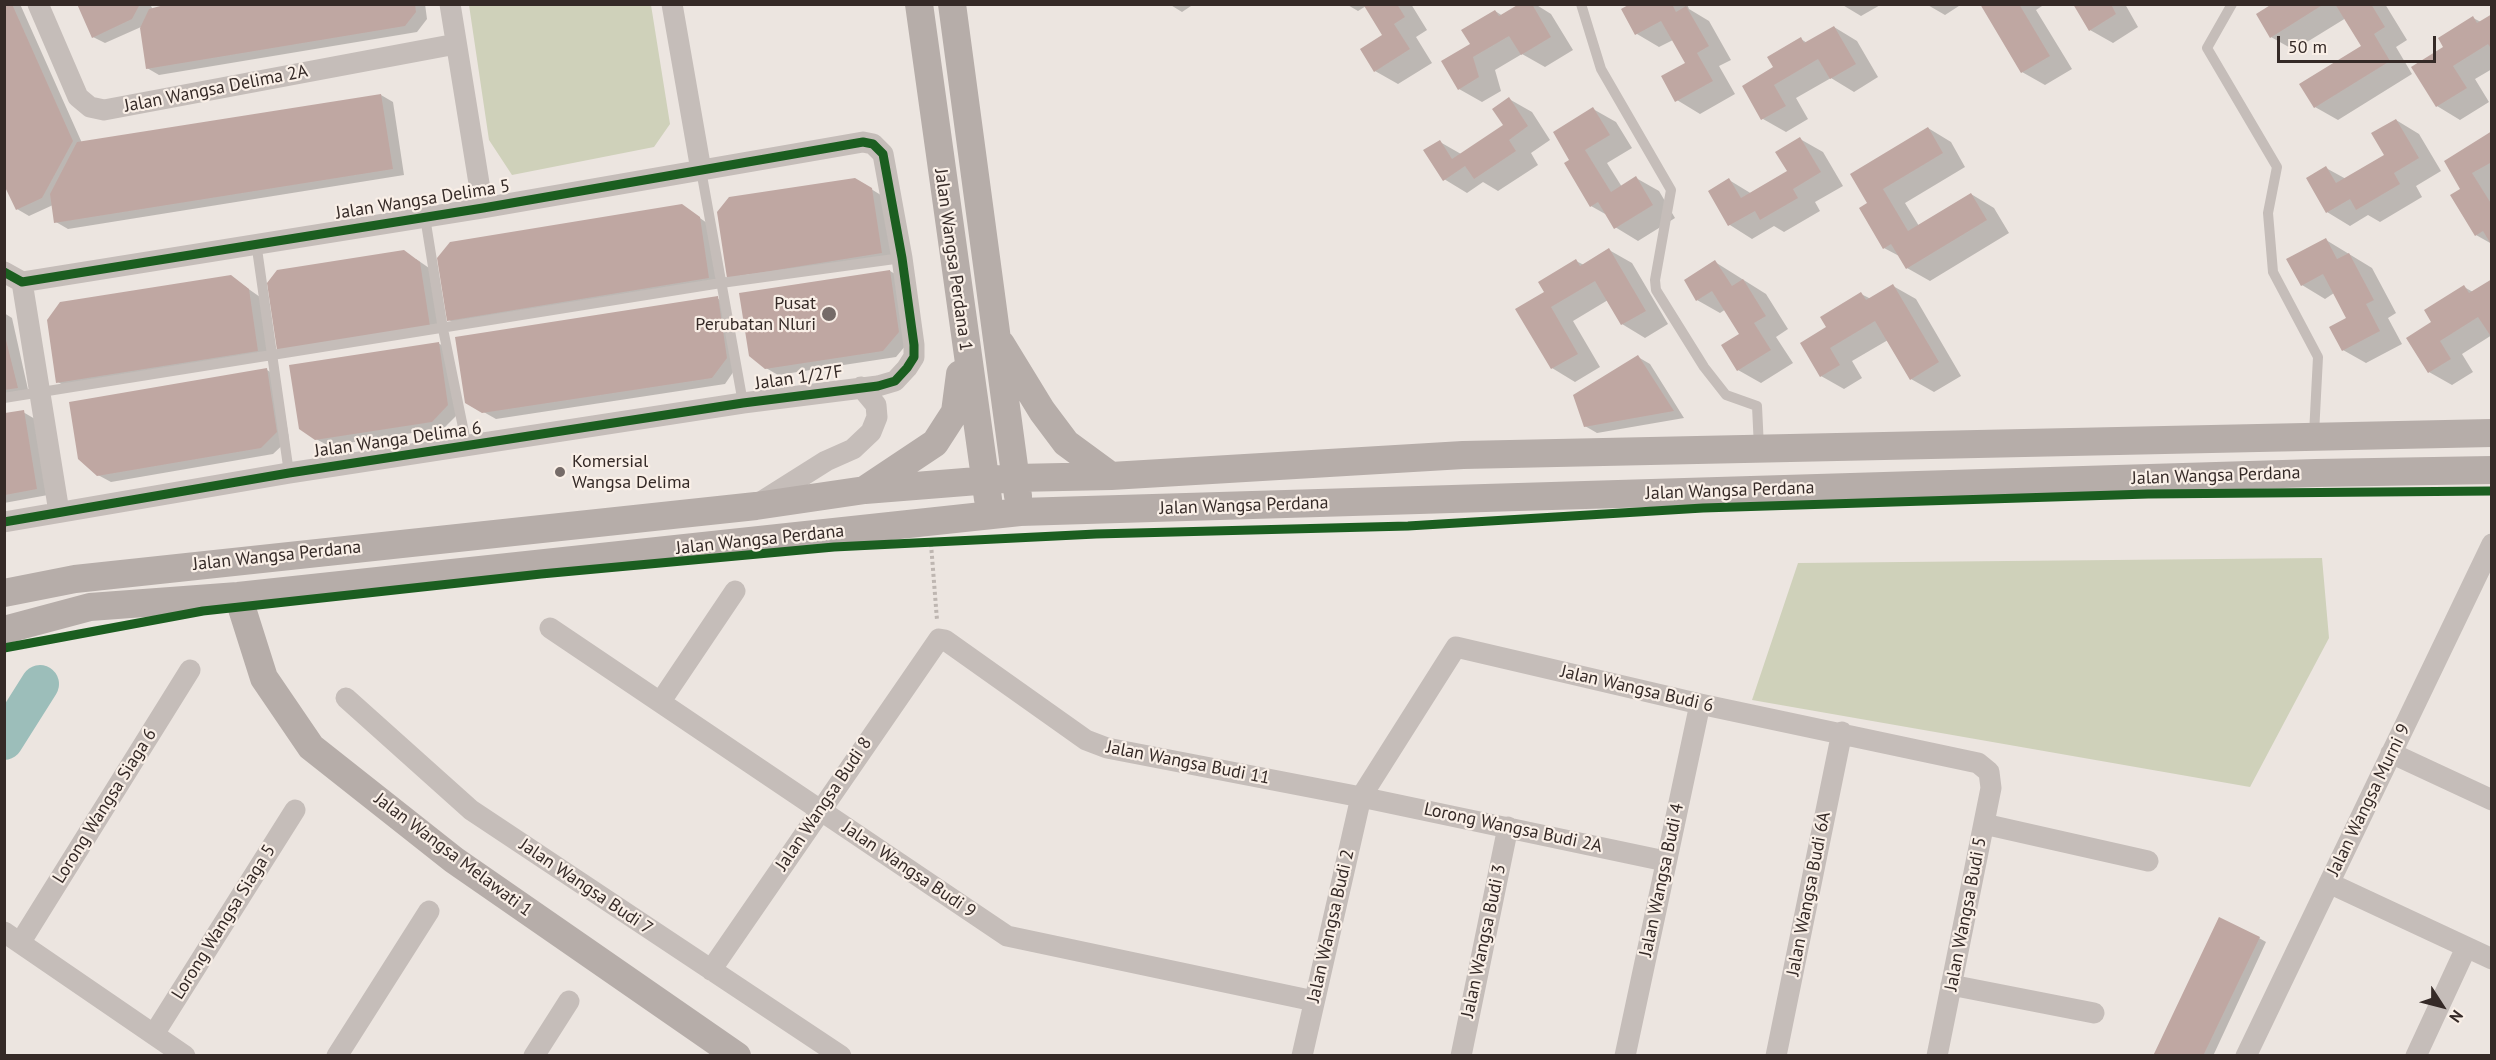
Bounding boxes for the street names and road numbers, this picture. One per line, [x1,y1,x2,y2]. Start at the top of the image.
street label: Jalan Wangsa Delima 2A [122,61,310,117]
street label: Jalan Wangsa Perdana 1 [930,168,976,352]
street label: Jalan Wangsa Delima 5 [334,176,512,224]
street label: Jalan 1/27F [754,361,844,395]
street label: Jalan Wanga Delima 6 [313,418,483,462]
street label: Jalan Wangsa Perdana [2131,462,2301,490]
street label: Jalan Wangsa Perdana [1645,477,1815,505]
street label: Jalan Wangsa Perdana [1159,492,1329,520]
street label: Jalan Wangsa Perdana [675,520,845,560]
street label: Jalan Wangsa Perdana [192,536,362,576]
street label: Jalan Wangsa Budi 6 [1558,661,1716,717]
street label: Jalan Wangsa Murni 9 [2323,721,2415,879]
street label: Lorong Wangsa Siaga 6 [49,725,161,887]
street label: Jalan Wangsa Budi 8 [771,733,877,875]
street label: Jalan Wangsa Budi 11 [1104,737,1272,789]
street label: Jalan Wangsa Melawati 1 [370,789,536,921]
street label: Lorong Wangsa Budi 2A [1422,799,1604,857]
street label: Jalan Wangsa Budi 4 [1635,801,1689,959]
street label: Jalan Wangsa Budi 6A [1782,810,1836,978]
street label: Jalan Wangsa Budi 9 [838,817,980,923]
street label: Jalan Wangsa Budi 7 [515,834,657,940]
street label: Jalan Wangsa Budi 5 [1940,835,1992,993]
street label: Lorong Wangsa Siaga 5 [168,841,280,1003]
street label: Jalan Wangsa Budi 2 [1303,847,1359,1005]
street label: Jalan Wangsa Budi 3 [1457,862,1511,1020]

